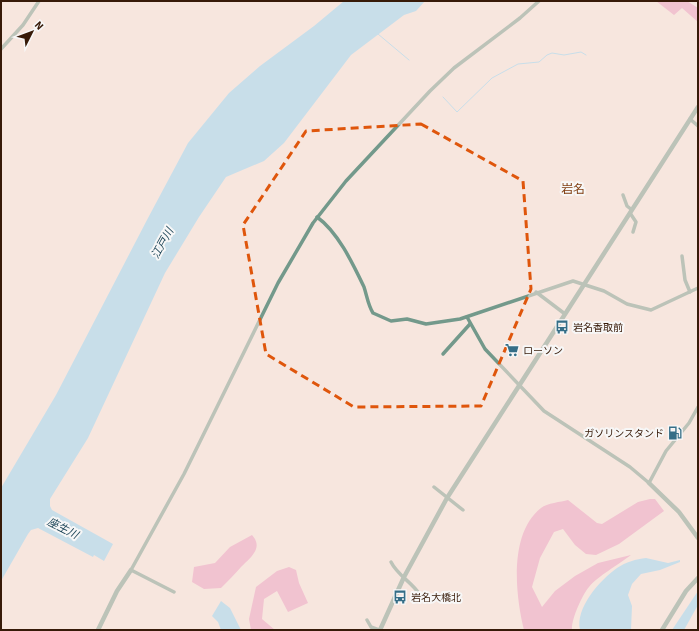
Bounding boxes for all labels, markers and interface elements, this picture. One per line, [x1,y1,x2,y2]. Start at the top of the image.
north arrow [12,12,52,52]
text: N [31,18,47,33]
district label: 岩名 [561,181,585,198]
water label: 江戸川 [148,224,177,261]
bus stop icon: 岩名香取前 [554,319,570,335]
place label: 岩名香取前 [573,321,623,335]
supermarket icon: ローソン [504,342,520,358]
place label: ローソン [523,344,563,358]
fuel station icon: ガソリンスタンド [667,425,683,441]
place label: ガソリンスタンド [584,427,664,441]
water label: 座生川 [45,514,82,543]
bus stop icon: 岩名大橋北 [392,589,408,605]
place label: 岩名大橋北 [411,591,461,605]

